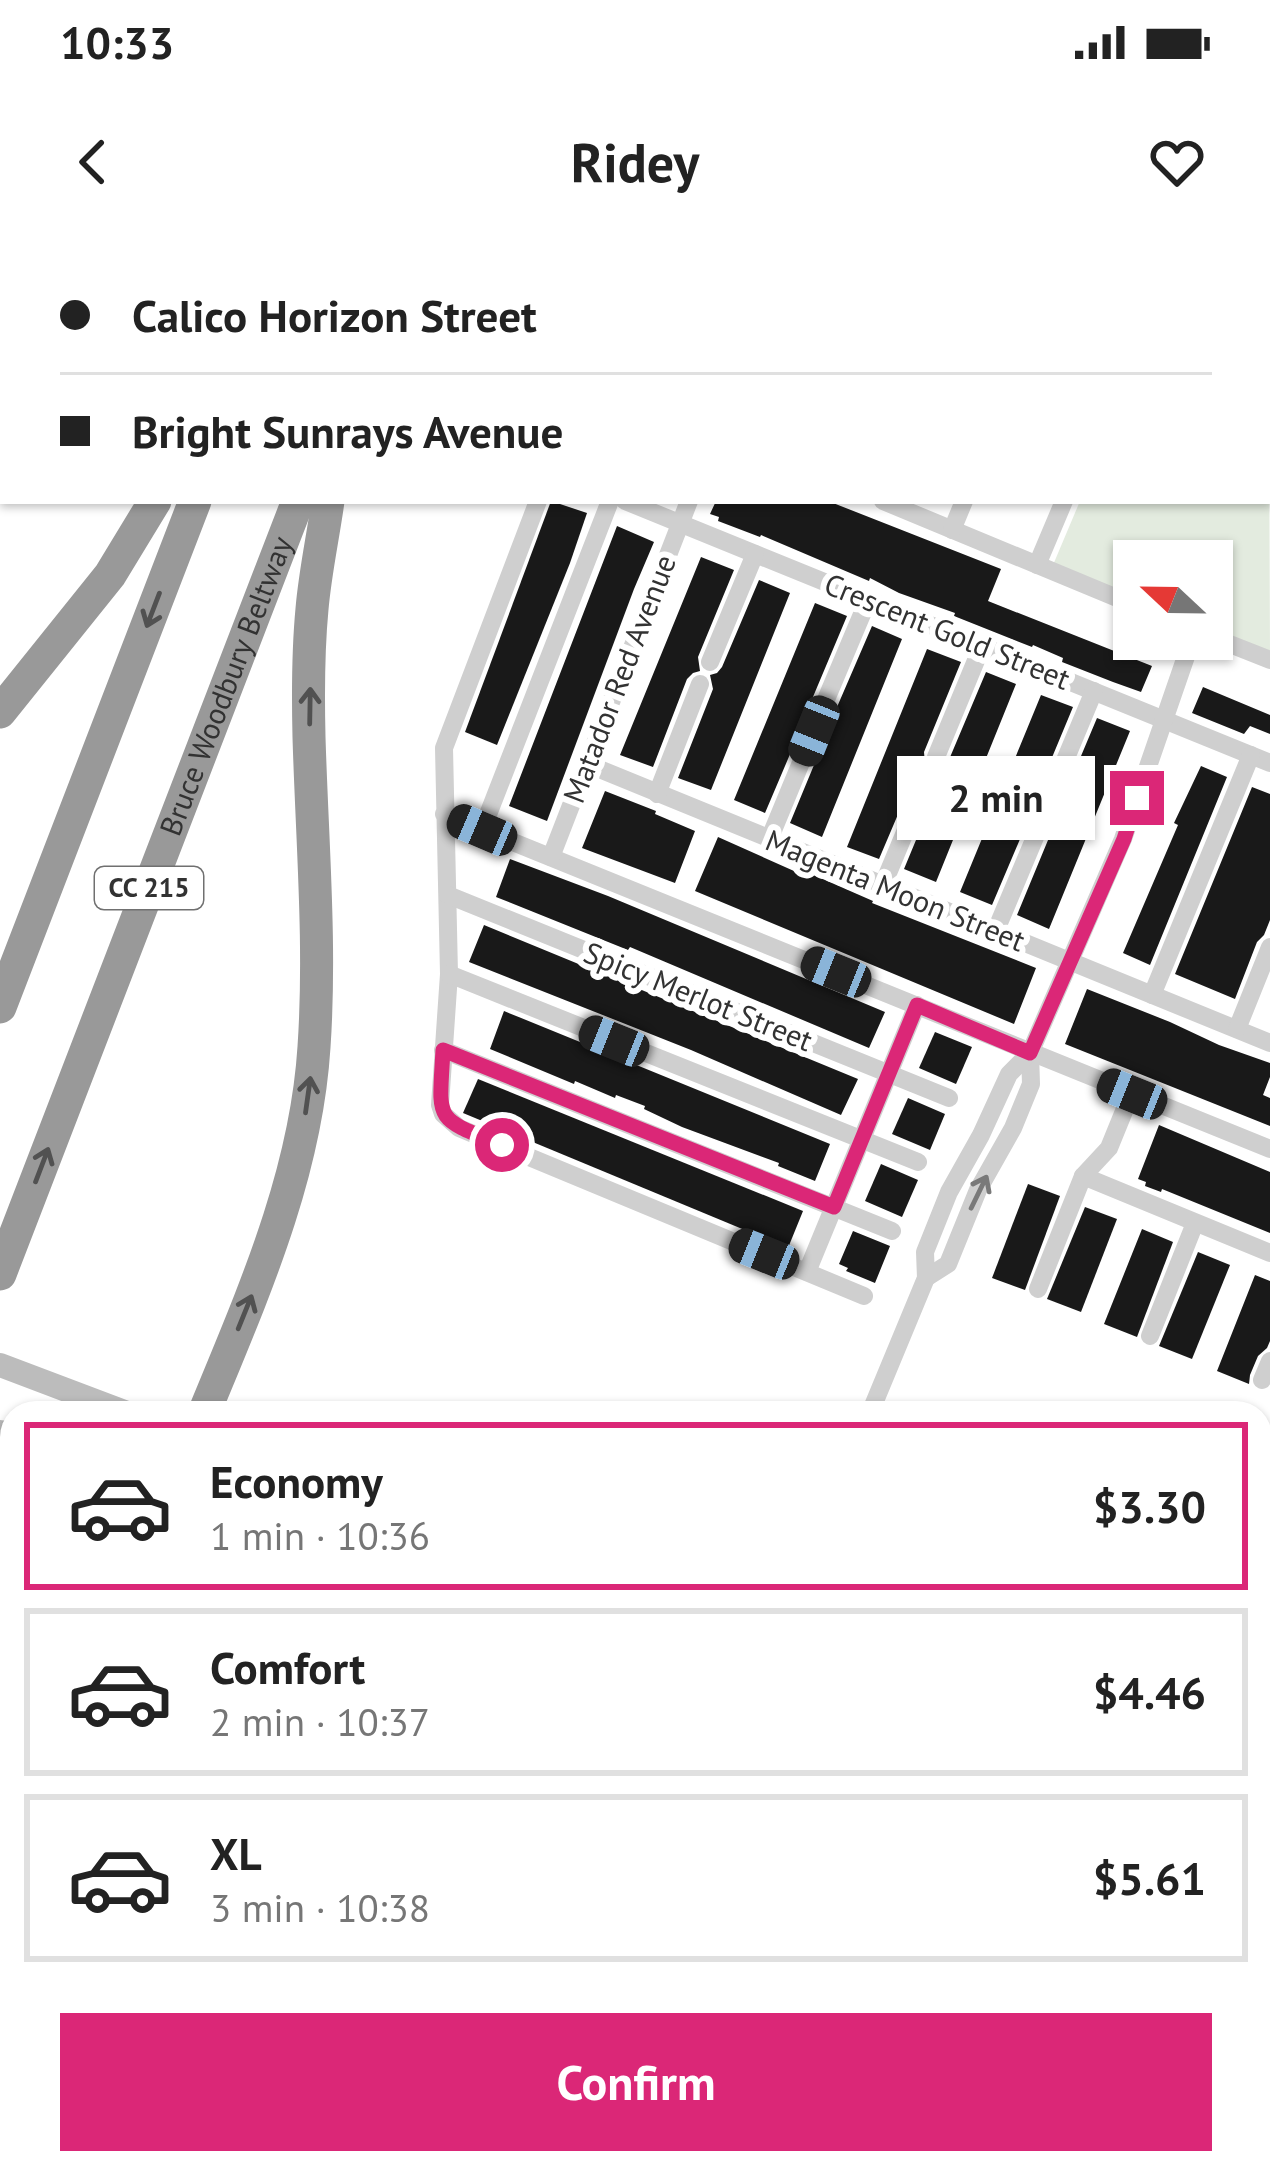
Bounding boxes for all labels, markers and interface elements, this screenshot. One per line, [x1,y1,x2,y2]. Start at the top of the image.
text: 10:33 [60,13,174,71]
text: Ridey [571,127,699,197]
icon: back [60,129,126,195]
icon: heart [1144,129,1210,195]
text: Calico Horizon Street [132,286,537,344]
text: Bright Sunrays Avenue [132,402,563,460]
street label: Bruce Woodbury Beltway [150,530,301,841]
north arrow [1113,540,1233,660]
map controls [1113,540,1233,660]
street label: Matador Red Avenue [553,549,684,808]
street label: Crescent Gold Street [819,564,1076,698]
one-way arrow [140,591,162,628]
one-way arrow [298,687,321,726]
car [784,691,844,771]
callout: 2 min [897,756,1095,840]
route end [1110,771,1164,825]
text: 2 min [948,772,1044,823]
car [442,799,522,861]
street label: Magenta Moon Street [760,820,1031,959]
road number: CC 215 [95,867,203,909]
street label: Spicy Merlot Street [579,932,819,1059]
car [796,942,876,1002]
car [574,1011,654,1071]
car [1092,1064,1172,1124]
one-way arrow [297,1076,320,1115]
route start [475,1118,529,1172]
one-way arrow [33,1148,54,1185]
one-way arrow [968,1174,991,1210]
car [724,1224,804,1284]
one-way arrow [236,1294,257,1331]
icon: car [66,1452,174,1560]
text: Economy [210,1452,383,1510]
text: $3.30 [1093,1477,1206,1535]
text: 1 min · 10:36 [210,1510,430,1561]
icon: car [66,1638,174,1746]
text: Comfort [210,1638,365,1696]
text: $4.46 [1093,1663,1206,1721]
text: 2 min · 10:37 [210,1696,430,1747]
icon: car [66,1824,174,1932]
text: XL [210,1824,262,1882]
text: $5.61 [1093,1849,1206,1907]
text: 3 min · 10:38 [210,1882,430,1933]
button: Confirm [60,2013,1212,2151]

